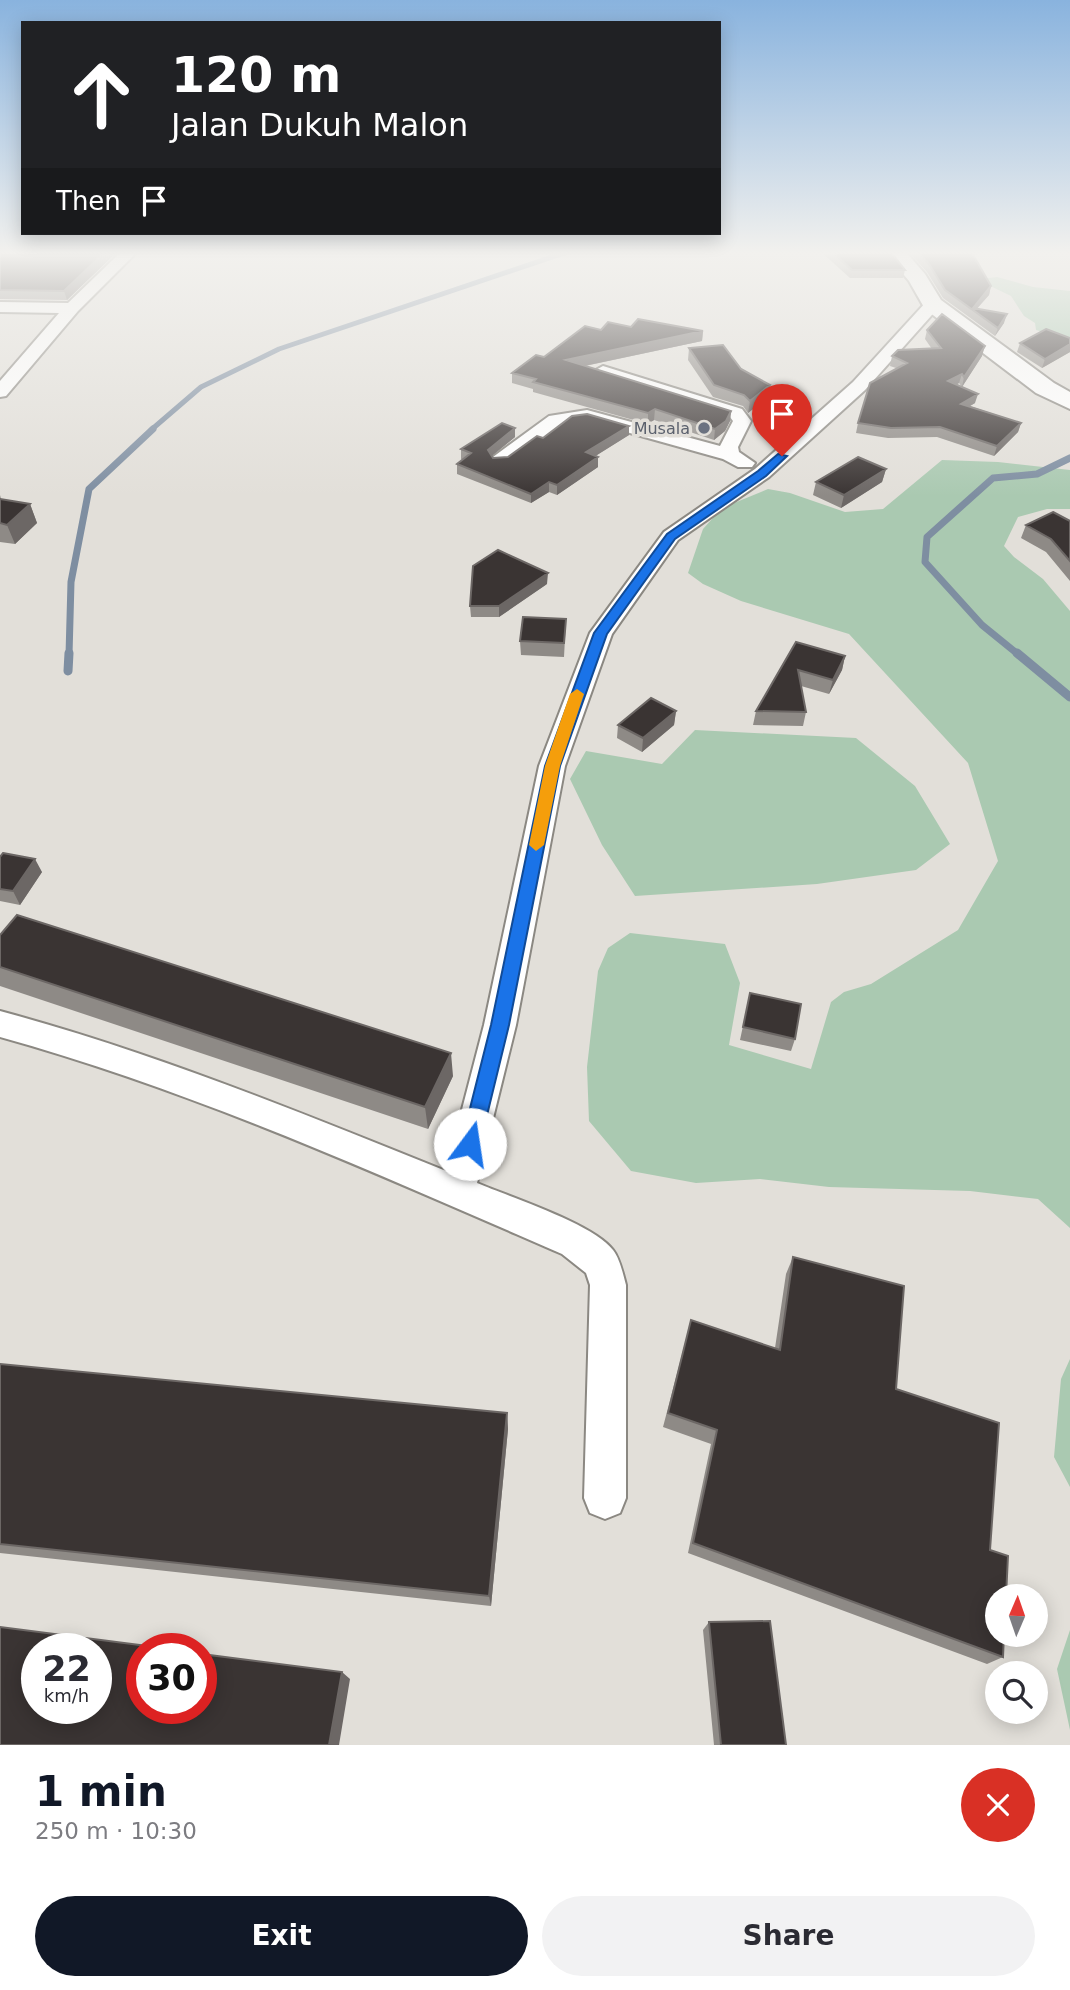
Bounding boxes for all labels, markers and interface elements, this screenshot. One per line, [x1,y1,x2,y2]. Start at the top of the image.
text: 120 m [171,47,341,104]
icon: ahead [56,49,147,140]
text: Jalan Dukuh Malon [171,106,468,144]
icon: arrive [135,182,173,220]
text: Then [56,186,121,216]
pin [752,384,812,456]
icon: arrive [763,395,801,433]
place label: Musala [634,419,690,438]
marker: Musala [696,420,712,436]
position arrow [433,1107,507,1181]
north arrow [985,1584,1048,1647]
map controls [985,1584,1048,1724]
speed limit sign: 30 [126,1633,217,1724]
text: 22 [42,1649,91,1689]
button: search [985,1661,1048,1724]
text: km/h [44,1685,89,1706]
text: 1 min [35,1767,167,1816]
button: close [961,1768,1035,1842]
text: 250 m · 10:30 [35,1818,197,1844]
button: Exit [35,1896,528,1976]
button: Share [542,1896,1035,1976]

